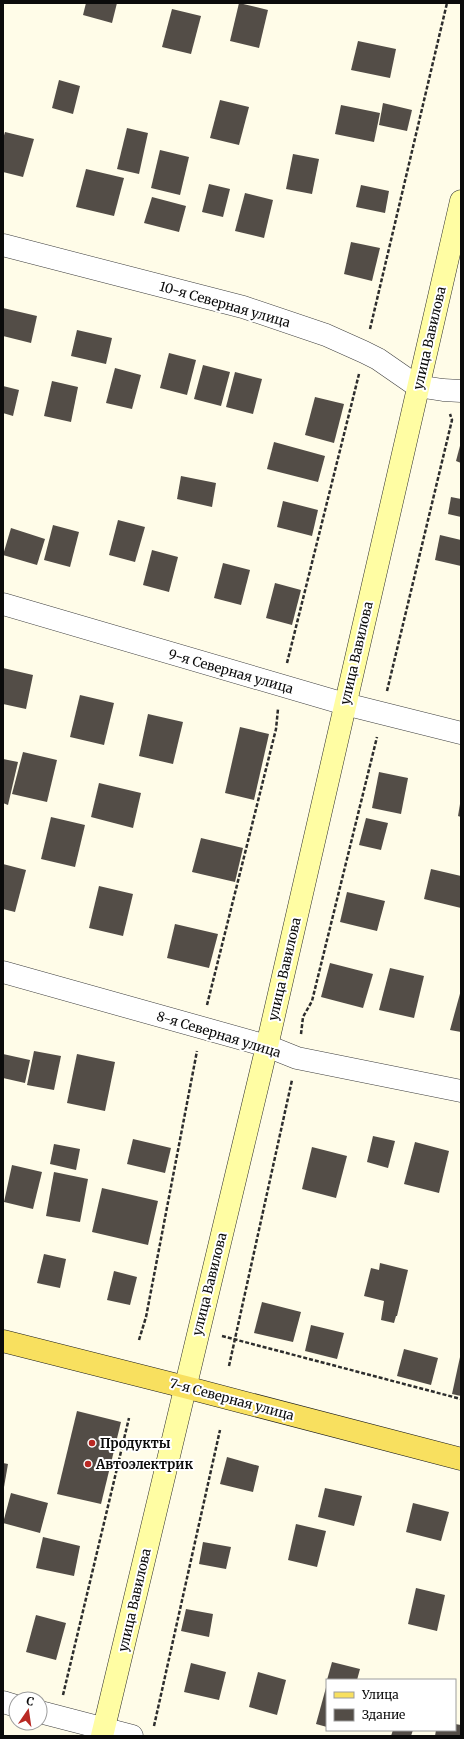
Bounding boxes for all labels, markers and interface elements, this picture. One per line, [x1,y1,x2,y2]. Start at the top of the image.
street label: 10-я Северная улица [158,278,292,331]
street label: улица Вавилова [409,285,450,391]
street label: улица Вавилова [336,600,377,706]
street label: 9-я Северная улица [166,645,295,697]
street label: улица Вавилова [264,916,305,1022]
street label: 8-я Северная улица [155,1007,283,1061]
street label: улица Вавилова [188,1231,231,1337]
street label: 7-я Северная улица [168,1375,296,1424]
place label: Продукты [100,1435,171,1452]
marker: Продукты [87,1438,97,1448]
place label: Автоэлектрик [95,1456,193,1473]
marker: Автоэлектрик [83,1459,93,1469]
street label: улица Вавилова [114,1547,155,1653]
legend [326,1679,456,1731]
text: Улица [361,1687,399,1702]
north arrow [8,1691,48,1731]
text: С [25,1694,35,1709]
text: Здание [362,1707,405,1722]

